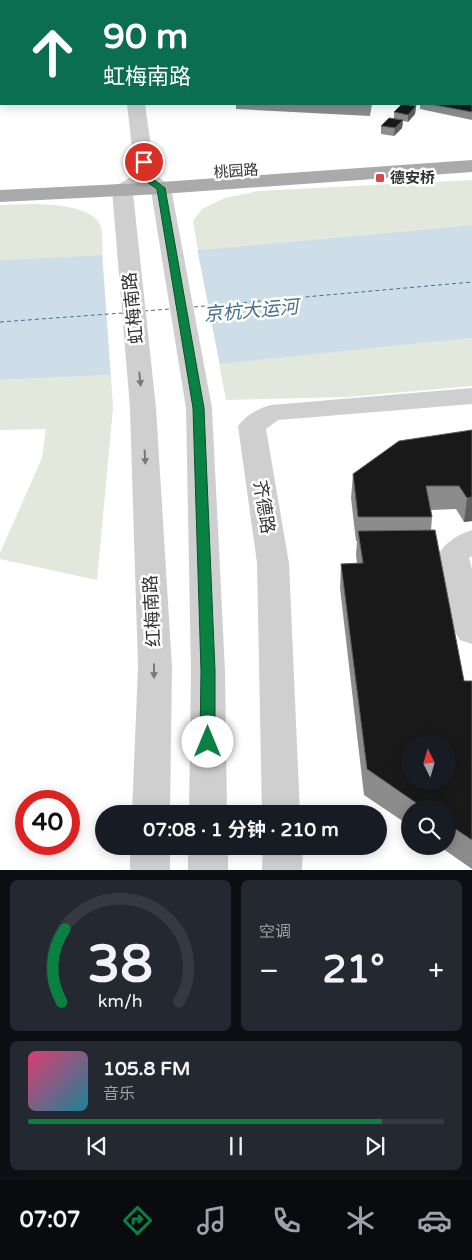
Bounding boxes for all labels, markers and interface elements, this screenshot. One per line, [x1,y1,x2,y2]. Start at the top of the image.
text: 90 m [103,16,188,58]
icon: ahead [20,20,85,85]
text: 虹梅南路 [103,64,191,90]
pin [123,141,165,183]
icon: arrive [130,148,158,176]
street label: 桃园路 [213,160,259,182]
place label: 德安桥 [390,169,435,187]
marker: 德安桥 [374,172,386,184]
street label: 虹梅南路 [118,271,148,345]
water label: 京杭大运河 [203,296,303,326]
one-way arrow [136,371,144,387]
one-way arrow [142,449,150,465]
street label: 齐德路 [249,479,279,535]
street label: 红梅南路 [139,574,165,648]
one-way arrow [150,664,158,680]
position arrow [181,715,233,767]
north arrow [401,735,456,790]
map controls [401,735,456,855]
speed limit sign: 40 [15,790,80,855]
button: search [401,800,456,855]
text: 07:08 · 1 分钟 · 210 m [143,819,339,841]
text: 空调 [259,922,291,942]
text: 38 [88,933,153,996]
text: 21° [323,947,385,993]
text: − [259,954,279,988]
text: + [428,954,444,988]
text: km/h [98,991,143,1012]
text: 105.8 FM [103,1058,190,1080]
text: 音乐 [103,1084,135,1104]
icon: previous [83,1132,111,1160]
icon: pause [222,1132,250,1160]
icon: next [361,1132,389,1160]
icon: directions [120,1203,155,1238]
icon: music [194,1203,229,1238]
icon: phone [269,1203,304,1238]
icon: climate [343,1203,378,1238]
icon: car [417,1203,452,1238]
text: 07:07 [20,1207,81,1233]

